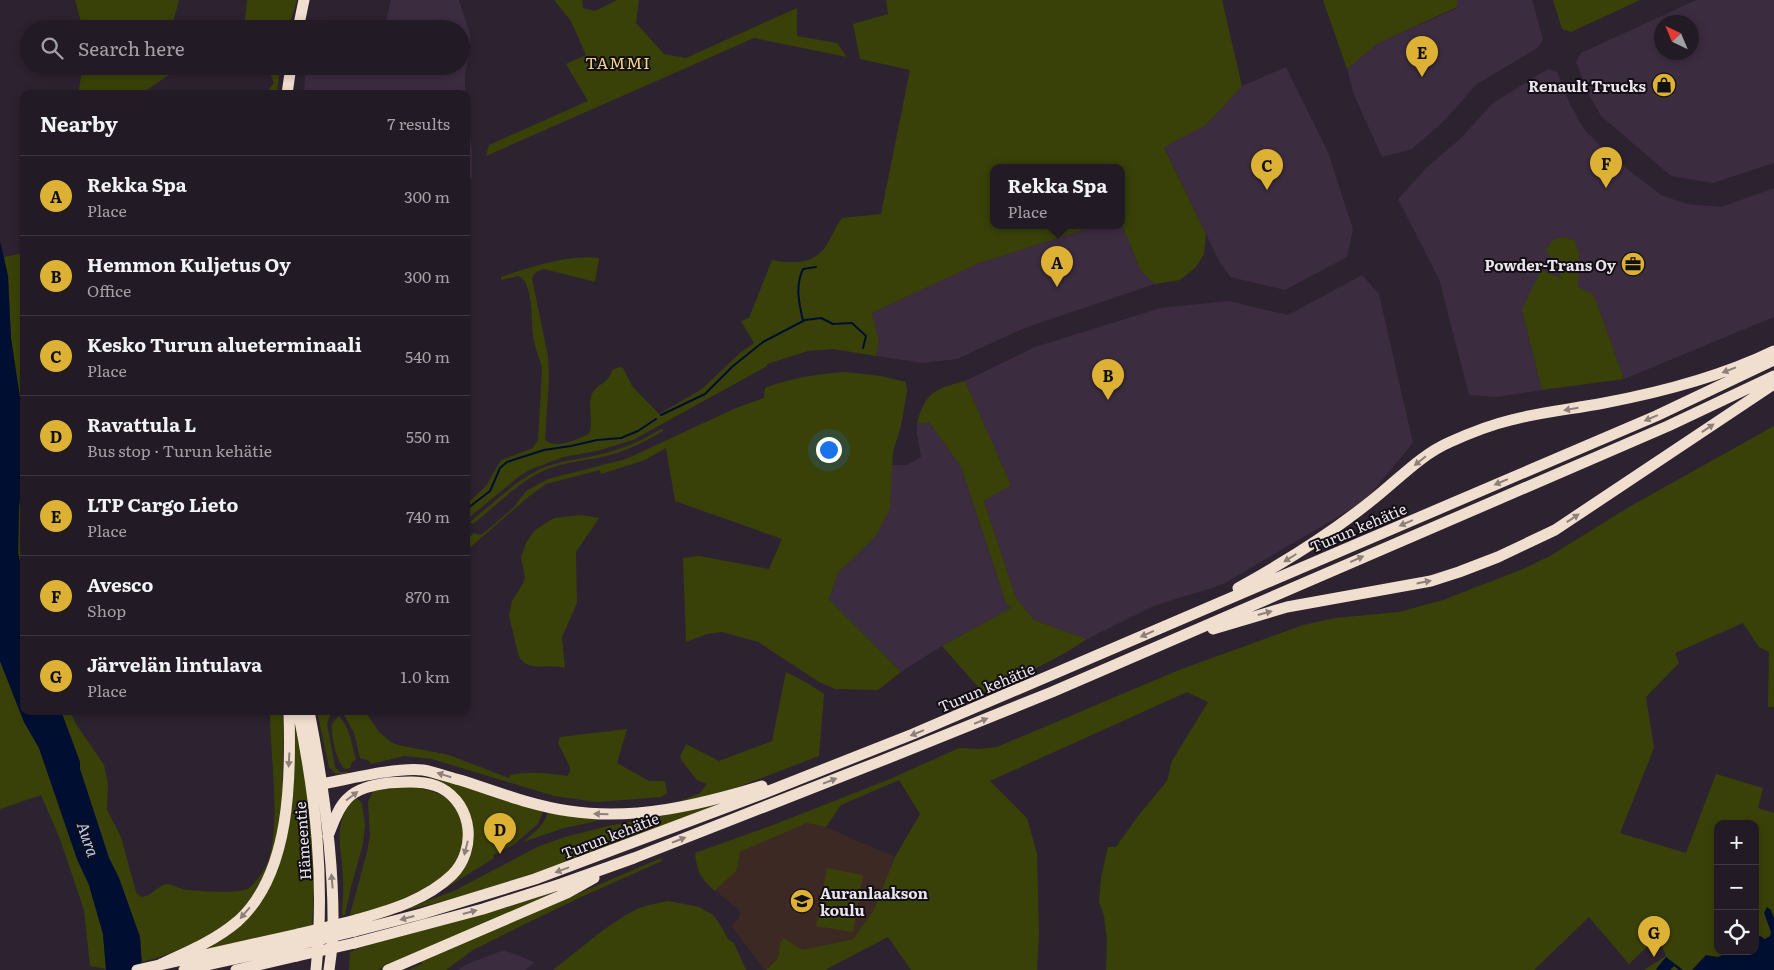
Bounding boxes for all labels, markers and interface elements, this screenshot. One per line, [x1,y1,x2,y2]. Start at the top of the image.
north arrow [1654,15,1699,60]
search box [20,20,470,75]
icon: search [38,34,66,62]
text: Search here [78,34,185,62]
pin: E [1406,36,1438,77]
district label: TAMMI [585,50,651,74]
shop icon: Renault Trucks [1651,72,1677,98]
place label: Renault Trucks [1528,74,1647,97]
text: Nearby [40,107,118,138]
text: 7 results [387,111,450,135]
pin: F [1590,147,1622,188]
pin: C [1251,149,1283,190]
popup [990,164,1125,229]
text: Rekka Spa [87,170,187,198]
text: Rekka Spa [1008,171,1107,199]
text: A [50,184,62,208]
text: 300 m [404,184,450,208]
text: Place [87,198,127,222]
text: Place [1008,199,1047,223]
pin: A [1041,246,1073,287]
text: Hemmon Kuljetus Oy [87,250,291,278]
office icon: Powder-Trans Oy [1620,251,1646,277]
place label: Powder-Trans Oy [1484,253,1617,276]
text: B [50,264,62,288]
text: 300 m [404,264,450,288]
text: Office [87,278,131,302]
text: Kesko Turun alueterminaali [87,330,362,358]
text: C [50,344,62,368]
text: 540 m [405,344,450,368]
text: Place [87,358,127,382]
pin: B [1092,359,1124,400]
one-way arrow [1721,366,1736,374]
one-way arrow [1563,405,1579,413]
text: Ravattula L [87,410,196,438]
one-way arrow [1643,414,1658,422]
one-way arrow [1702,423,1715,433]
text: D [50,424,62,448]
text: 550 m [406,424,450,448]
your location [816,437,842,463]
text: Bus stop · Turun kehätie [87,438,272,462]
one-way arrow [1413,455,1426,466]
one-way arrow [1494,478,1508,486]
text: LTP Cargo Lieto [87,490,238,518]
street label: Turun kehätie [1306,496,1410,558]
text: E [51,504,61,528]
text: 740 m [406,504,450,528]
one-way arrow [1566,513,1580,522]
text: Place [87,518,127,542]
one-way arrow [1399,519,1413,527]
one-way arrow [1283,553,1296,563]
one-way arrow [1350,555,1364,563]
text: Avesco [87,570,153,598]
one-way arrow [1417,577,1433,585]
text: F [51,584,61,608]
text: 870 m [405,584,450,608]
text: Shop [87,598,126,622]
one-way arrow [1257,609,1273,617]
one-way arrow [1140,631,1154,639]
text: Järvelän lintulava [87,650,262,678]
street label: Turun kehätie [934,656,1038,718]
text: G [50,664,62,688]
text: 1.0 km [401,664,450,688]
text: Place [87,678,127,702]
one-way arrow [974,716,988,724]
one-way arrow [910,729,924,737]
one-way arrow [285,752,293,768]
one-way arrow [436,771,451,779]
one-way arrow [823,777,838,784]
one-way arrow [345,790,358,801]
street label: Hämeentie [288,801,316,881]
street label: Turun kehätie [558,806,662,864]
one-way arrow [593,809,609,817]
pin: D [484,813,516,854]
water label: Aura [72,818,106,861]
map controls [1714,820,1759,955]
button: + [1714,820,1759,865]
one-way arrow [672,836,687,844]
one-way arrow [462,840,470,855]
button: − [1714,865,1759,910]
one-way arrow [554,866,569,874]
one-way arrow [328,873,336,889]
place label: Auranlaakson koulu [820,881,929,921]
school or university icon: Auranlaakson koulu [789,888,815,914]
one-way arrow [239,906,251,918]
one-way arrow [462,908,477,916]
button: locate [1714,910,1759,955]
one-way arrow [399,914,414,922]
pin: G [1638,916,1670,957]

